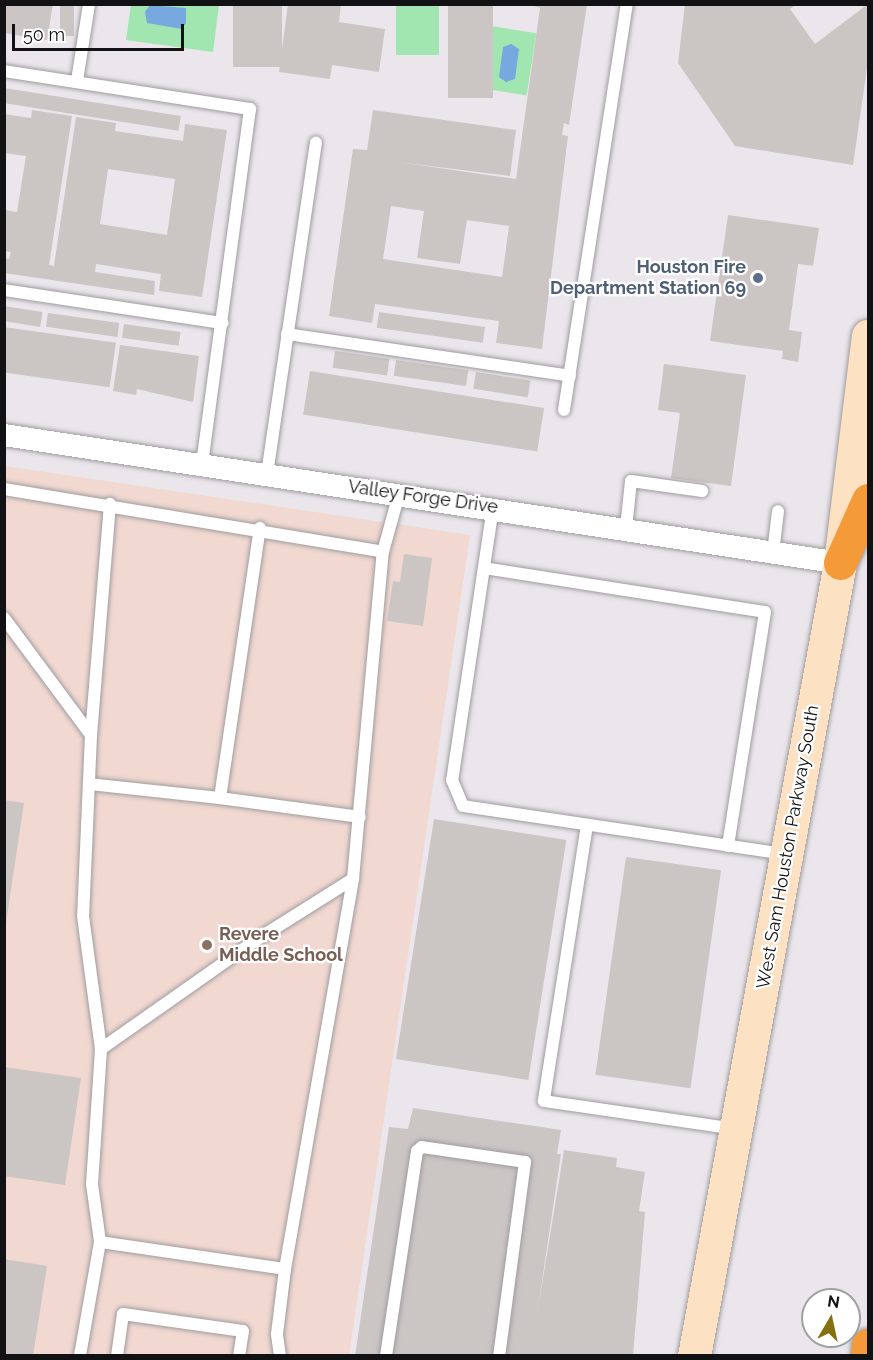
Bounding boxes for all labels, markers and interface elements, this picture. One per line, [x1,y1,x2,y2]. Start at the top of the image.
scale bar [15,12,188,50]
text: 50 m [23,24,65,45]
place label: Houston Fire Department Station 69 [550,257,746,300]
marker: Houston Fire Department Station 69 [751,271,765,285]
street label: Valley Forge Drive [346,476,500,518]
street label: West Sam Houston Parkway South [752,703,824,991]
place label: Revere Middle School [219,924,343,966]
marker: Revere Middle School [200,938,214,952]
north arrow [801,1288,861,1348]
text: N [826,1291,841,1312]

